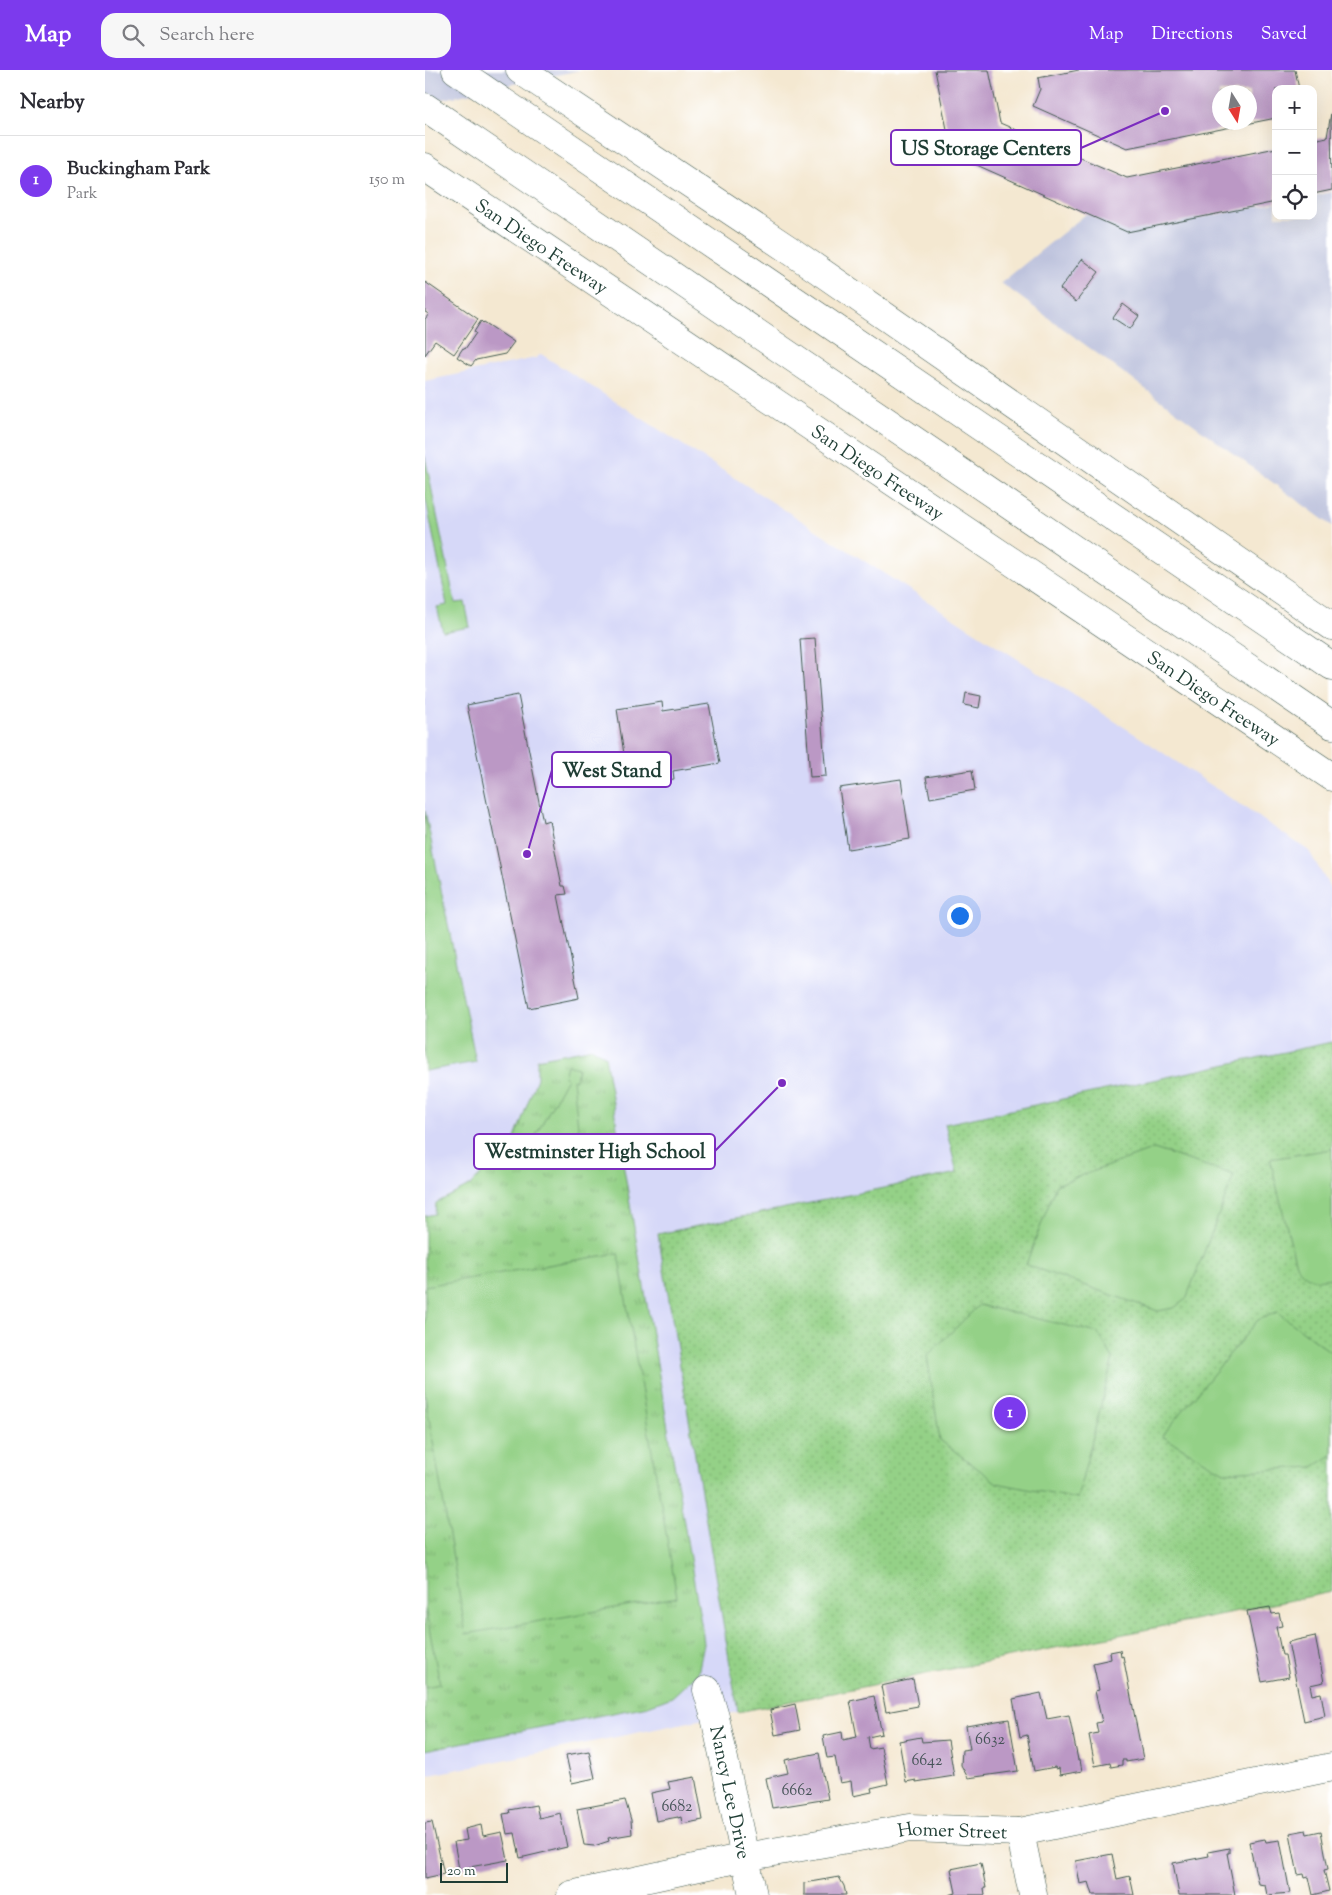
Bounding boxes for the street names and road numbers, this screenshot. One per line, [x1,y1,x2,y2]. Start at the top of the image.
street label: San Diego Freeway [469,193,613,303]
street label: San Diego Freeway [805,419,949,529]
street label: San Diego Freeway [1141,645,1285,755]
street label: Nancy Lee Drive [701,1724,756,1862]
street label: Homer Street [896,1817,1008,1848]

